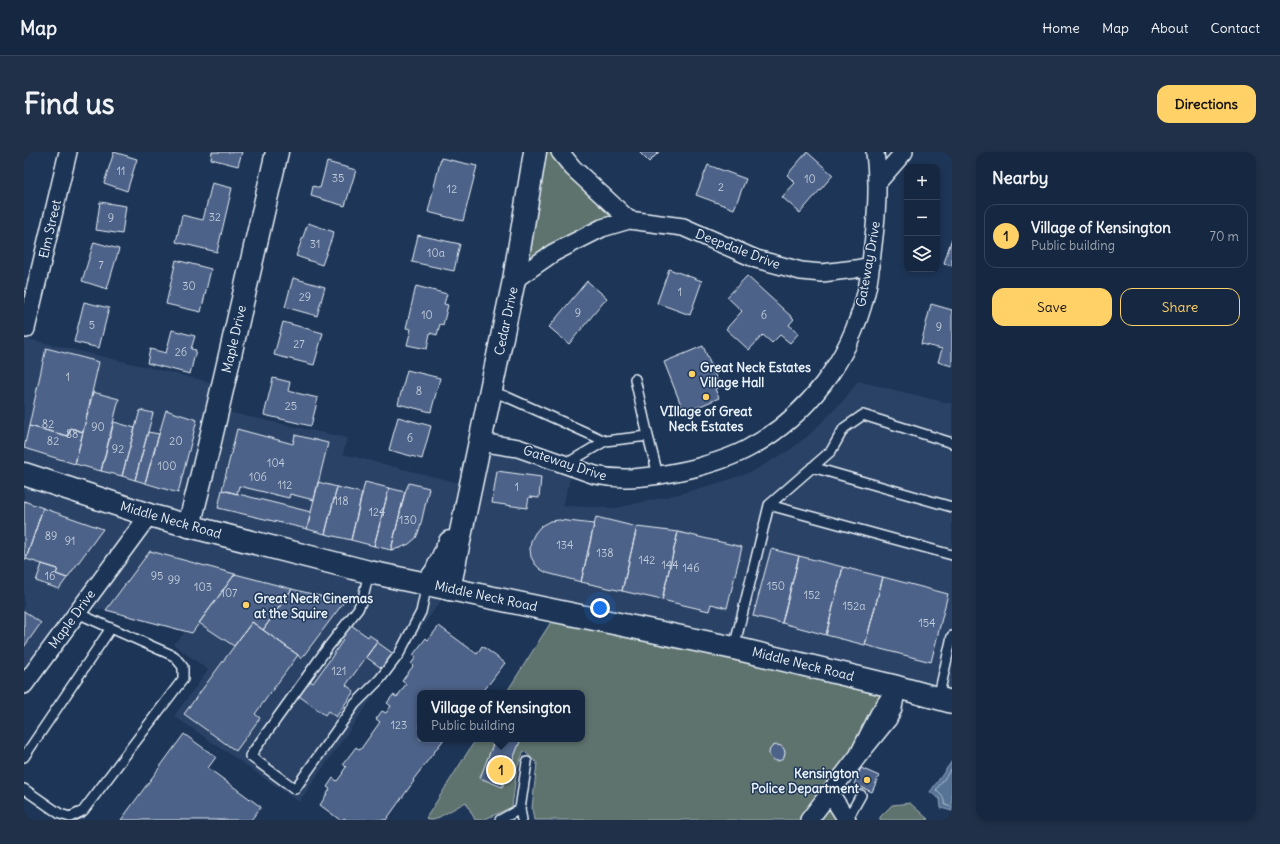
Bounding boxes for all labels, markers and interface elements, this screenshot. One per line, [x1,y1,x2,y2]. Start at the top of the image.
text: Map [20,16,57,40]
text: Home [1042,19,1080,37]
text: Map [1102,19,1129,37]
text: About [1151,19,1189,37]
text: Contact [1211,19,1260,37]
button: Directions [1157,85,1256,123]
text: Find us [24,86,115,122]
house number: 11 [117,164,125,178]
map controls [904,164,940,272]
button: + [904,164,940,200]
text: Nearby [992,167,1048,189]
house number: 35 [332,171,344,185]
house number: 10 [804,172,816,186]
house number: 2 [718,180,724,194]
house number: 12 [447,182,457,196]
street label: Elm Street [35,197,65,260]
button: − [904,200,940,236]
house number: 32 [209,210,221,224]
house number: 9 [108,211,114,225]
text: Village of Kensington [1031,218,1171,237]
street label: Gateway Drive [852,220,884,308]
street label: Deepdale Drive [693,225,783,273]
text: 1 [1003,228,1009,245]
text: 70 m [1210,228,1239,245]
button: layers [904,236,940,272]
house number: 31 [310,237,320,251]
text: Public building [1031,237,1115,254]
house number: 10a [427,246,445,260]
house number: 7 [98,258,104,272]
house number: 30 [182,279,196,293]
street label: Cedar Drive [490,285,522,357]
house number: 1 [678,285,682,299]
button: Save [992,288,1112,326]
button: Share [1120,288,1240,326]
house number: 29 [299,290,311,304]
street label: Maple Drive [218,303,250,375]
house number: 9 [575,306,581,320]
house number: 10 [421,308,433,322]
house number: 6 [761,308,767,322]
house number: 5 [89,318,95,332]
house number: 9 [936,320,942,334]
house number: 27 [293,337,305,351]
house number: 26 [175,345,187,359]
place label: Great Neck Estates Village Hall [700,359,811,391]
marker: Great Neck Estates Village Hall [687,369,697,379]
house number: 1 [66,370,70,384]
house number: 8 [416,384,422,398]
marker: VIllage of Great Neck Estates [701,392,711,402]
house number: 25 [285,399,297,413]
place label: VIllage of Great Neck Estates [660,403,753,435]
house number: 82 [42,417,54,431]
house number: 90 [91,420,105,434]
house number: 88 [66,427,78,441]
house number: 6 [407,431,413,445]
house number: 82 [47,434,59,448]
house number: 20 [169,434,183,448]
street label: Gateway Drive [521,441,609,485]
house number: 92 [112,442,124,456]
house number: 104 [267,456,285,470]
house number: 100 [158,459,176,473]
house number: 106 [249,470,267,484]
house number: 112 [278,478,292,492]
house number: 1 [515,480,519,494]
house number: 118 [333,494,349,508]
street label: Middle Neck Road [118,497,224,543]
house number: 124 [369,505,385,519]
house number: 130 [399,513,417,527]
house number: 89 [45,529,57,543]
house number: 91 [65,534,75,548]
house number: 134 [557,538,573,552]
house number: 138 [597,546,613,560]
house number: 142 [639,553,655,567]
house number: 144 [661,558,679,572]
house number: 146 [682,561,700,575]
house number: 16 [45,569,55,583]
house number: 95 [151,569,163,583]
house number: 99 [168,573,180,587]
street label: Middle Neck Road [433,577,539,615]
house number: 150 [767,579,785,593]
house number: 103 [194,580,212,594]
street label: Maple Drive [45,586,99,652]
house number: 107 [221,586,238,600]
house number: 152 [804,588,820,602]
place label: Great Neck Cinemas at the Squire [254,590,373,622]
your location [590,598,610,618]
house number: 152a [842,599,866,613]
marker: Great Neck Cinemas at the Squire [241,600,251,610]
house number: 154 [918,616,936,630]
street label: Middle Neck Road [750,643,856,685]
house number: 121 [332,664,346,678]
popup [417,690,585,742]
text: Village of Kensington [431,698,571,717]
text: Public building [431,717,515,734]
house number: 123 [391,718,407,732]
pin: 1 [488,755,514,785]
place label: Kensington Police Department [751,765,860,797]
marker: Kensington Police Department [862,775,872,785]

